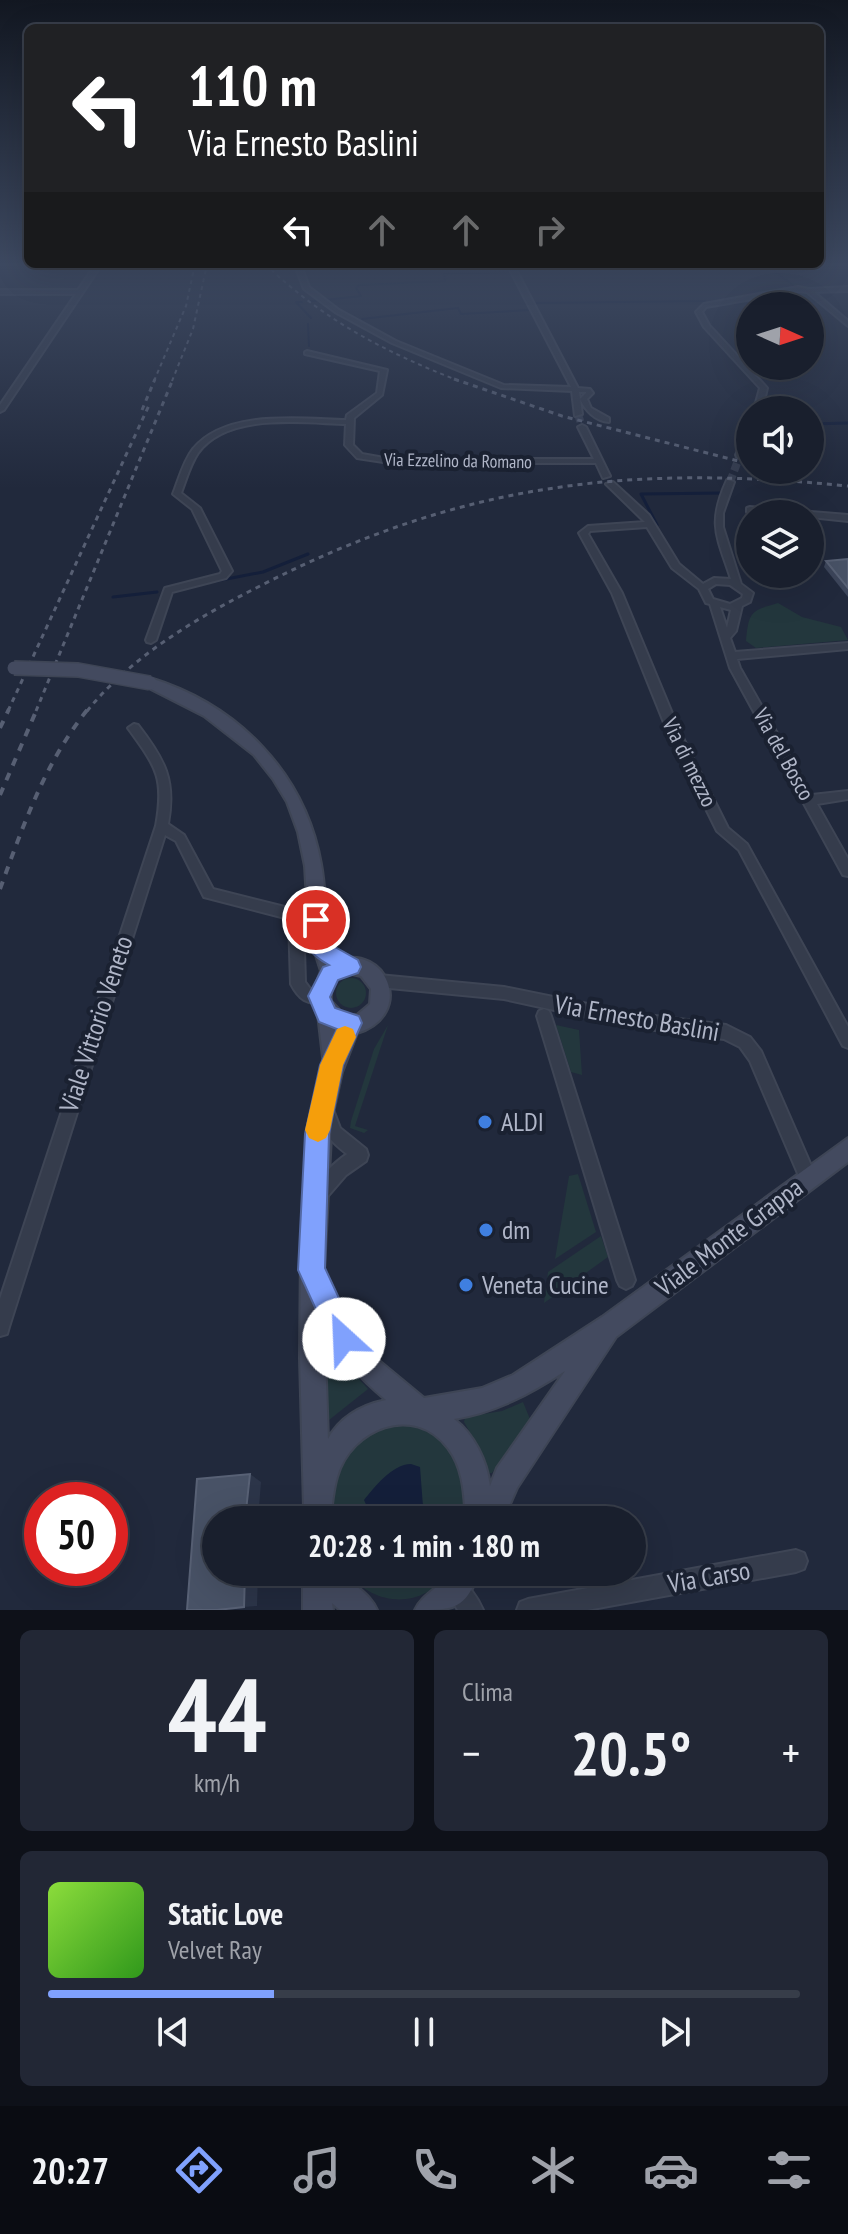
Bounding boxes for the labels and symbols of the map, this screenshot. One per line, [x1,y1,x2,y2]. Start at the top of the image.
north arrow [736,292,824,380]
street label: Via Ezzelino da Romano [383,448,532,473]
street label: Via del Bosco [747,702,821,805]
street label: Via di mezzo [656,712,724,811]
pin [282,886,350,954]
street label: Viale Vittorio Veneto [51,931,140,1117]
street label: Via Ernesto Baslini [551,987,722,1048]
place label: ALDI [501,1105,544,1138]
marker: ALDI [476,1113,494,1131]
street label: Viale Monte Grappa [648,1170,809,1303]
place label: dm [502,1213,530,1246]
marker: dm [477,1221,495,1239]
place label: Veneta Cucine [481,1268,609,1301]
marker: Veneta Cucine [457,1276,475,1294]
position arrow [302,1297,386,1381]
speed limit sign: 50 [24,1482,128,1586]
street label: Via Carso [664,1553,753,1600]

